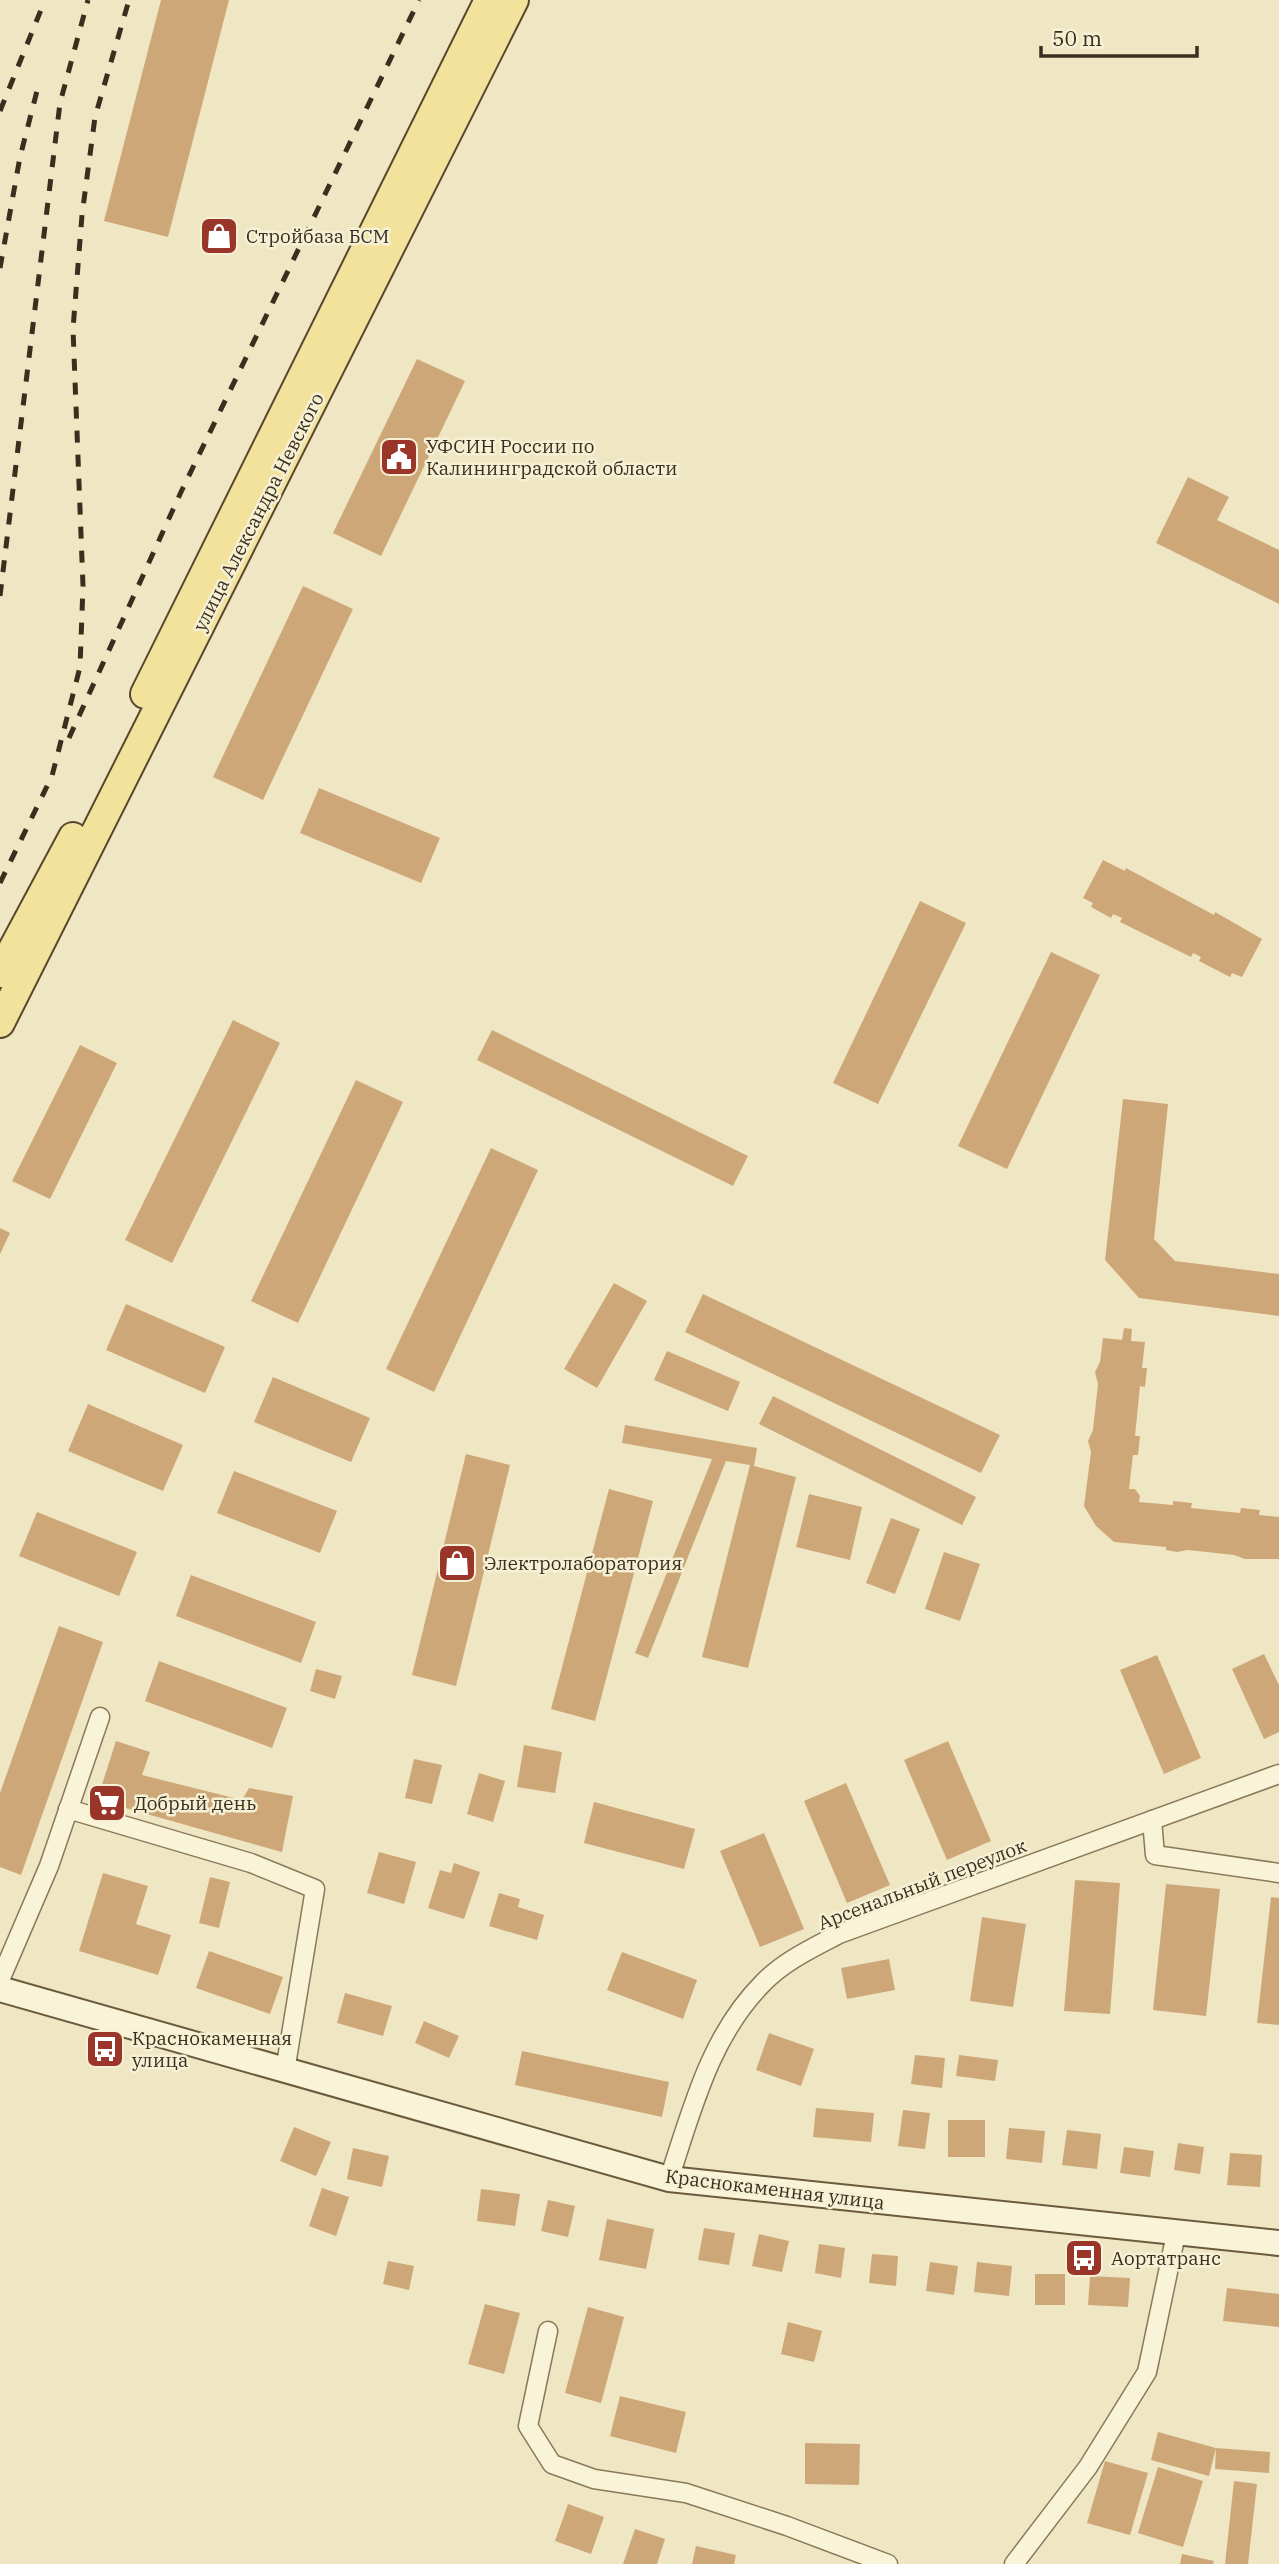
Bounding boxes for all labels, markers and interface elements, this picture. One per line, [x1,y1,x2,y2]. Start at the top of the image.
scale bar [1041,14,1197,58]
text: 50 m [1052,24,1102,52]
shop icon: Стройбаза БСМ [198,215,240,257]
place label: Стройбаза БСМ [246,224,389,248]
street label: улица Александра Невского [187,389,329,635]
place label: УФСИН России по Калининградской области [426,434,678,480]
public building icon: УФСИН России по Калининградской области [378,436,420,478]
shop icon: Электролаборатория [436,1542,478,1584]
place label: Электролаборатория [484,1551,682,1575]
supermarket icon: Добрый день [86,1782,128,1824]
place label: Добрый день [134,1791,256,1815]
street label: Арсенальный переулок [814,1833,1030,1935]
place label: Краснокаменная улица [132,2026,292,2072]
bus stop icon: Краснокаменная улица [84,2028,126,2070]
street label: Краснокаменная улица [664,2164,886,2214]
bus stop icon: Аортатранс [1063,2237,1105,2279]
place label: Аортатранс [1111,2246,1221,2270]

